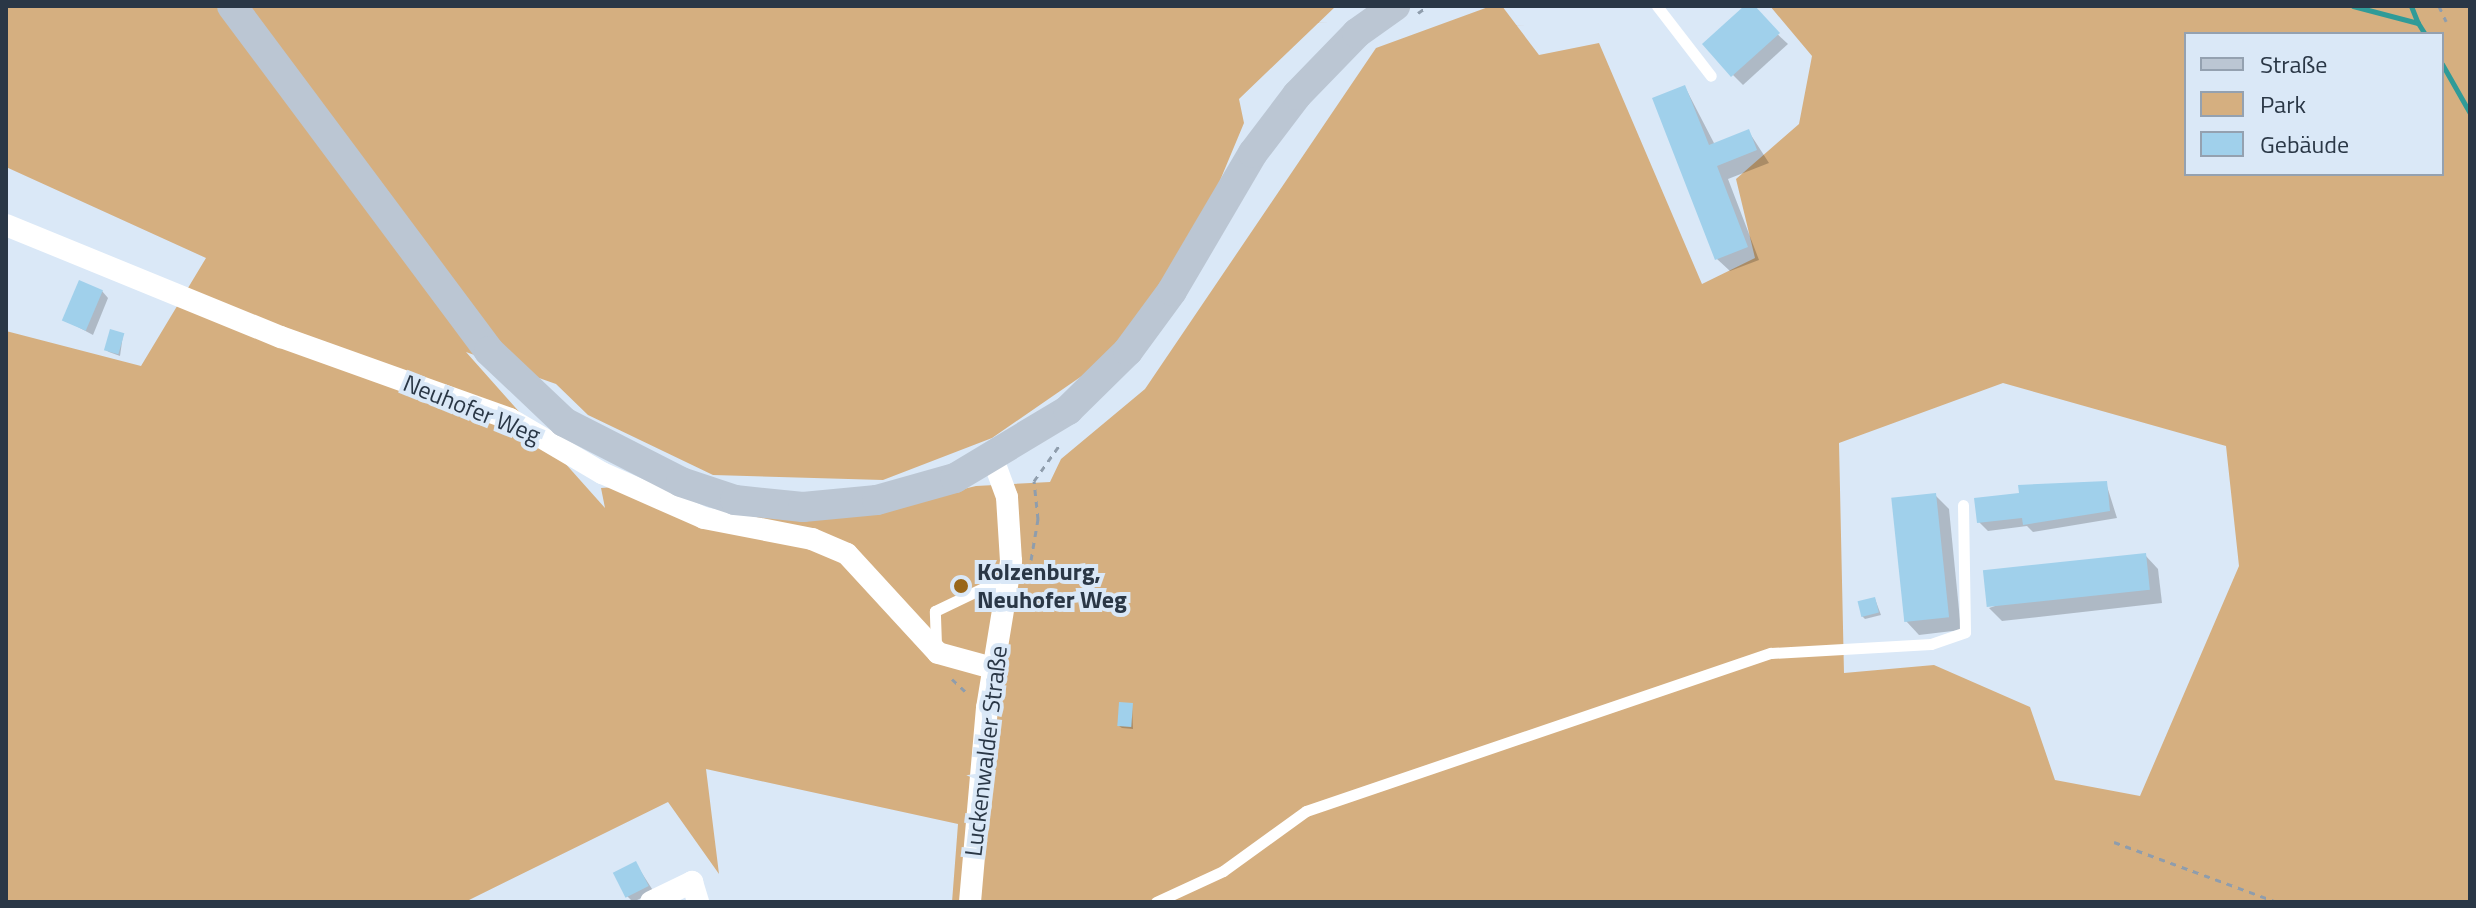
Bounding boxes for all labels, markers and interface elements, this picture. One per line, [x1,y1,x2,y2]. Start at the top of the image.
legend [2184,32,2444,176]
text: Straße [2260,46,2327,82]
text: Park [2260,86,2306,122]
text: Gebäude [2260,126,2349,162]
street label: Neuhofer Weg [399,368,545,450]
place label: Kolzenburg, Neuhofer Weg [977,558,1127,614]
marker: Kolzenburg, Neuhofer Weg [952,577,970,595]
street label: Luckenwalder Straße [959,644,1013,858]

